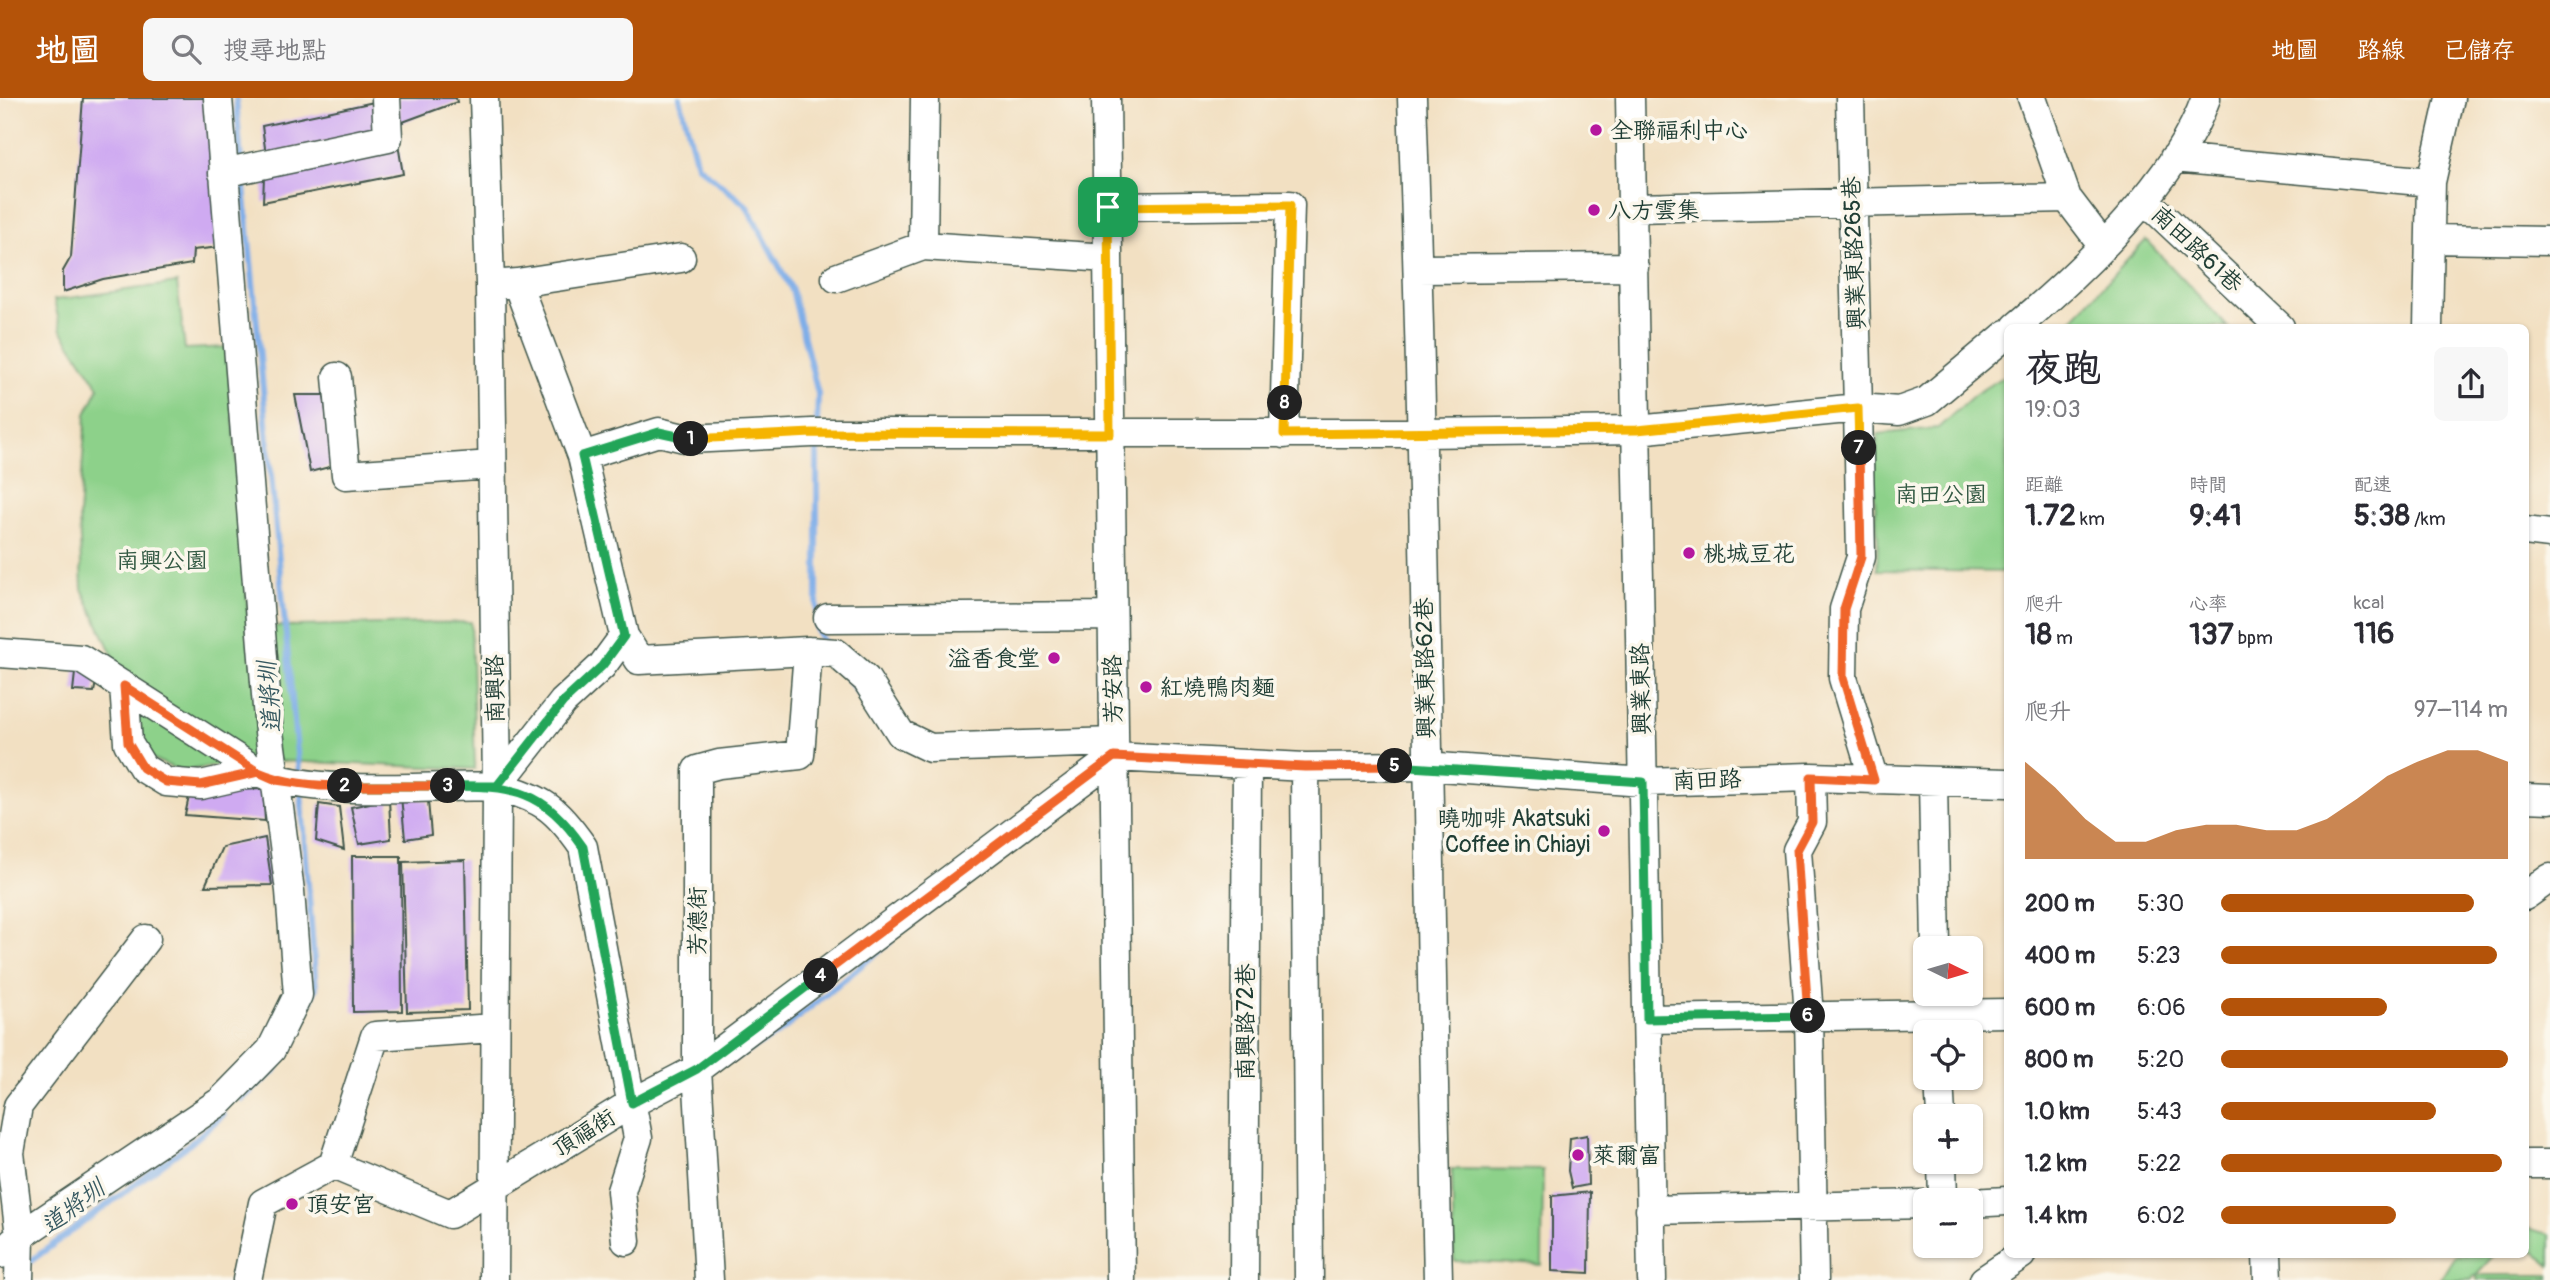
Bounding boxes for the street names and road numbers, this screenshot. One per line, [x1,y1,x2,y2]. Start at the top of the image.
street label: 興業東路265巷 [1837,175,1871,330]
street label: 南田路61巷 [2145,199,2249,299]
street label: 興業東路62巷 [1409,596,1441,739]
street label: 興業東路 [1626,643,1656,735]
street label: 南興路 [480,654,510,724]
street label: 芳安路 [1098,654,1128,724]
street label: 南田路 [1672,764,1742,796]
street label: 芳德街 [683,887,712,956]
street label: 南興路72巷 [1231,962,1260,1081]
street label: 頂福街 [547,1102,621,1164]

